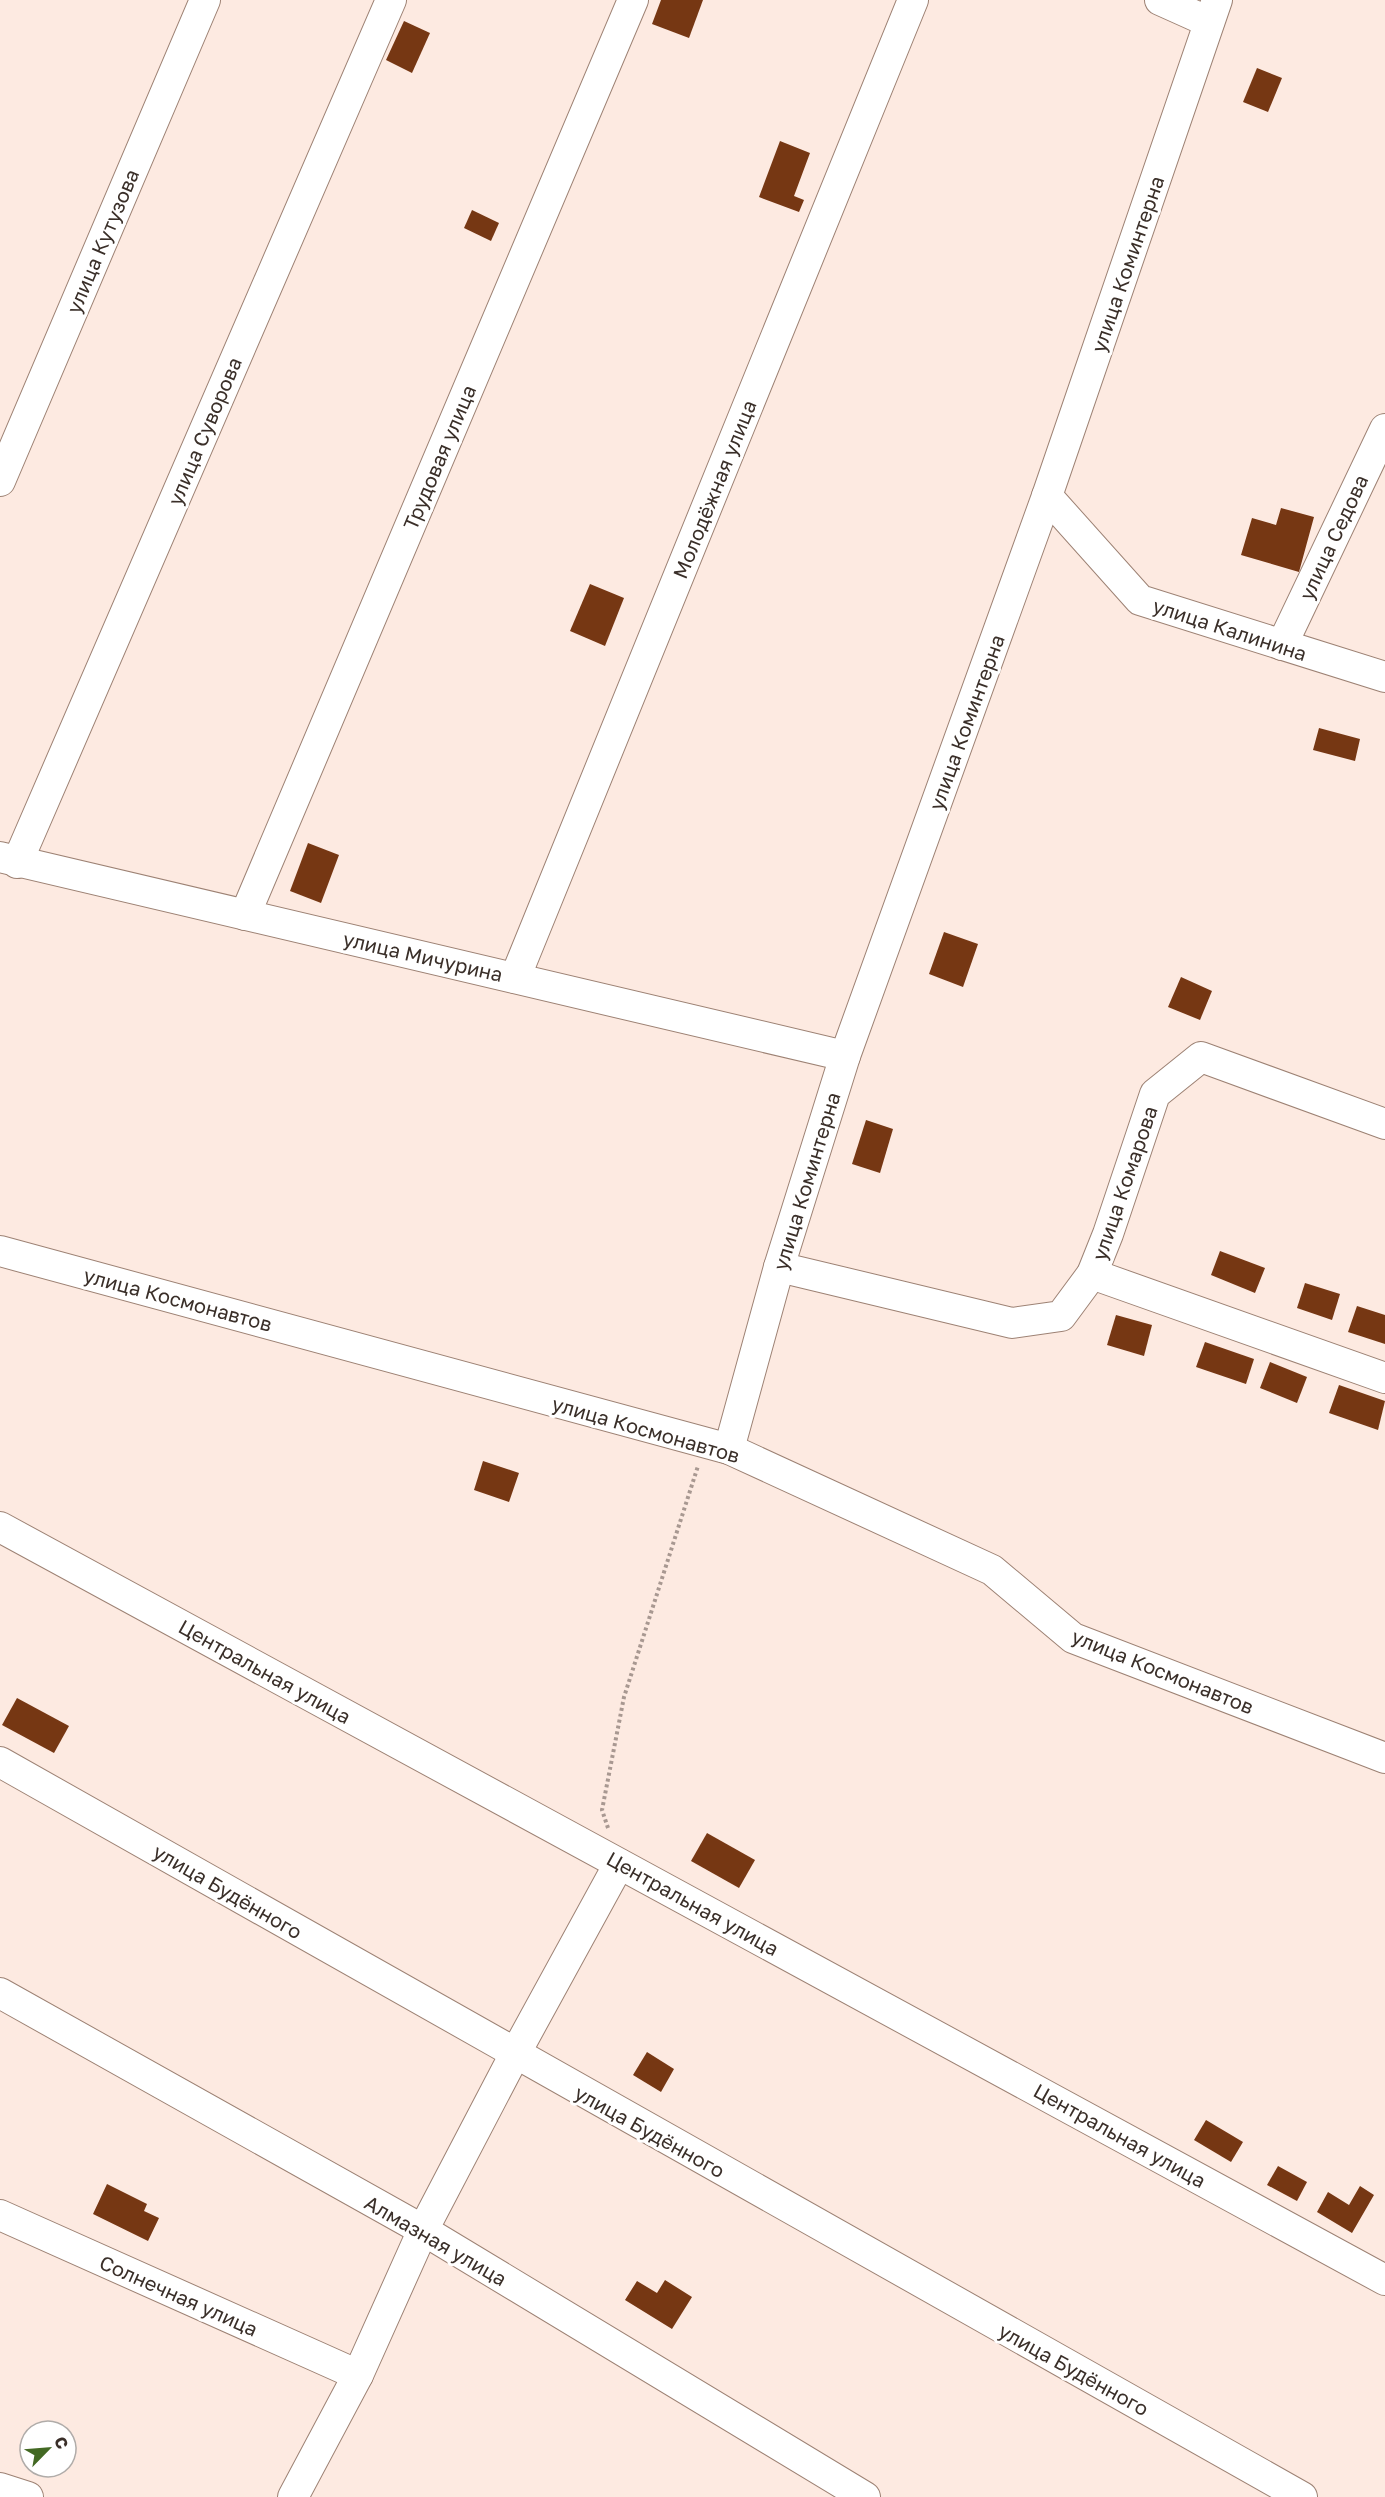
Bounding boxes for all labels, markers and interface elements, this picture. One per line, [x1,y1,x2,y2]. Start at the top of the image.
street label: улица Кутузова [61,165,143,317]
street label: улица Коминтерна [1086,173,1168,355]
street label: улица Суворова [162,353,246,509]
street label: Трудовая улица [398,381,480,533]
street label: Молодёжная улица [667,396,761,582]
street label: улица Седова [1294,471,1372,603]
street label: улица Калинина [1150,593,1310,665]
street label: улица Коминтерна [923,631,1009,813]
street label: улица Мичурина [341,926,505,986]
street label: улица Коминтерна [767,1089,845,1273]
street label: улица Комарова [1086,1103,1162,1263]
street label: улица Космонавтов [81,1262,275,1336]
street label: улица Космонавтов [549,1391,743,1467]
street label: Центральная улица [175,1614,355,1728]
street label: улица Космонавтов [1069,1624,1257,1718]
street label: улица Будённого [149,1839,307,1943]
street label: Центральная улица [603,1846,783,1960]
street label: Центральная улица [1030,2078,1210,2192]
street label: улица Будённого [571,2080,729,2182]
street label: Алмазная улица [361,2190,511,2290]
street label: Солнечная улица [96,2249,262,2341]
street label: улица Будённого [995,2318,1153,2420]
north arrow [18,2419,78,2479]
text: С [50,2433,73,2452]

